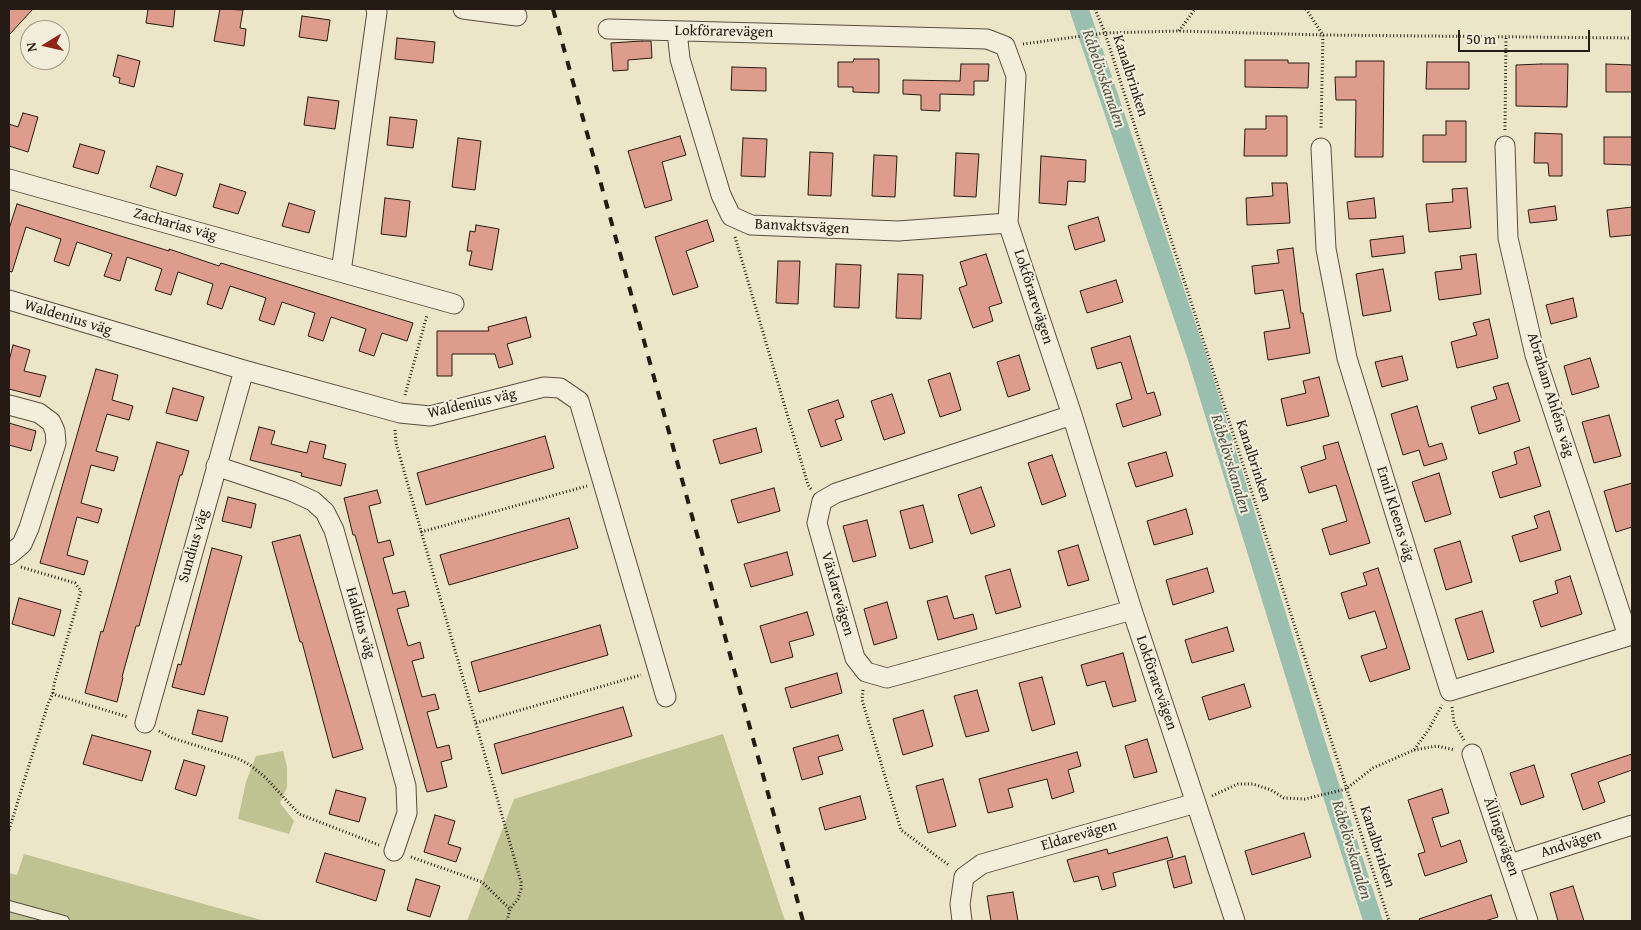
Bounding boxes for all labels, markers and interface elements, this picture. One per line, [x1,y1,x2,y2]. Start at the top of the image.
north arrow [20,20,70,70]
scale bar [1461,20,1594,52]
street label: Lokförarevägen [675,22,773,42]
water label: Råbelövskanalen [1077,27,1129,131]
text: 50 m [1466,28,1496,49]
street label: Kanalbrinken [1108,33,1152,119]
text: N [21,41,42,53]
street label: Zacharias väg [131,205,219,245]
street label: Banvaktsvägen [754,216,850,238]
street label: Lokförarevägen [1009,247,1057,347]
street label: Waldenius väg [22,296,114,340]
street label: Abraham Ahléns väg [1522,330,1578,460]
street label: Waldenius väg [426,385,518,423]
water label: Råbelövskanalen [1206,412,1254,516]
street label: Kanalbrinken [1231,418,1275,504]
street label: Emil Kleens väg [1372,464,1418,564]
street label: Sundius väg [175,507,213,585]
street label: Växlarevägen [816,550,858,638]
street label: Haldins väg [341,585,379,661]
street label: Lokförarevägen [1131,633,1181,733]
street label: Ällingavägen [1479,795,1523,879]
water label: Råbelövskanalen [1327,798,1375,902]
street label: Kanalbrinken [1355,804,1399,890]
street label: Eldarevägen [1039,817,1119,855]
street label: Andvägen [1538,826,1604,862]

